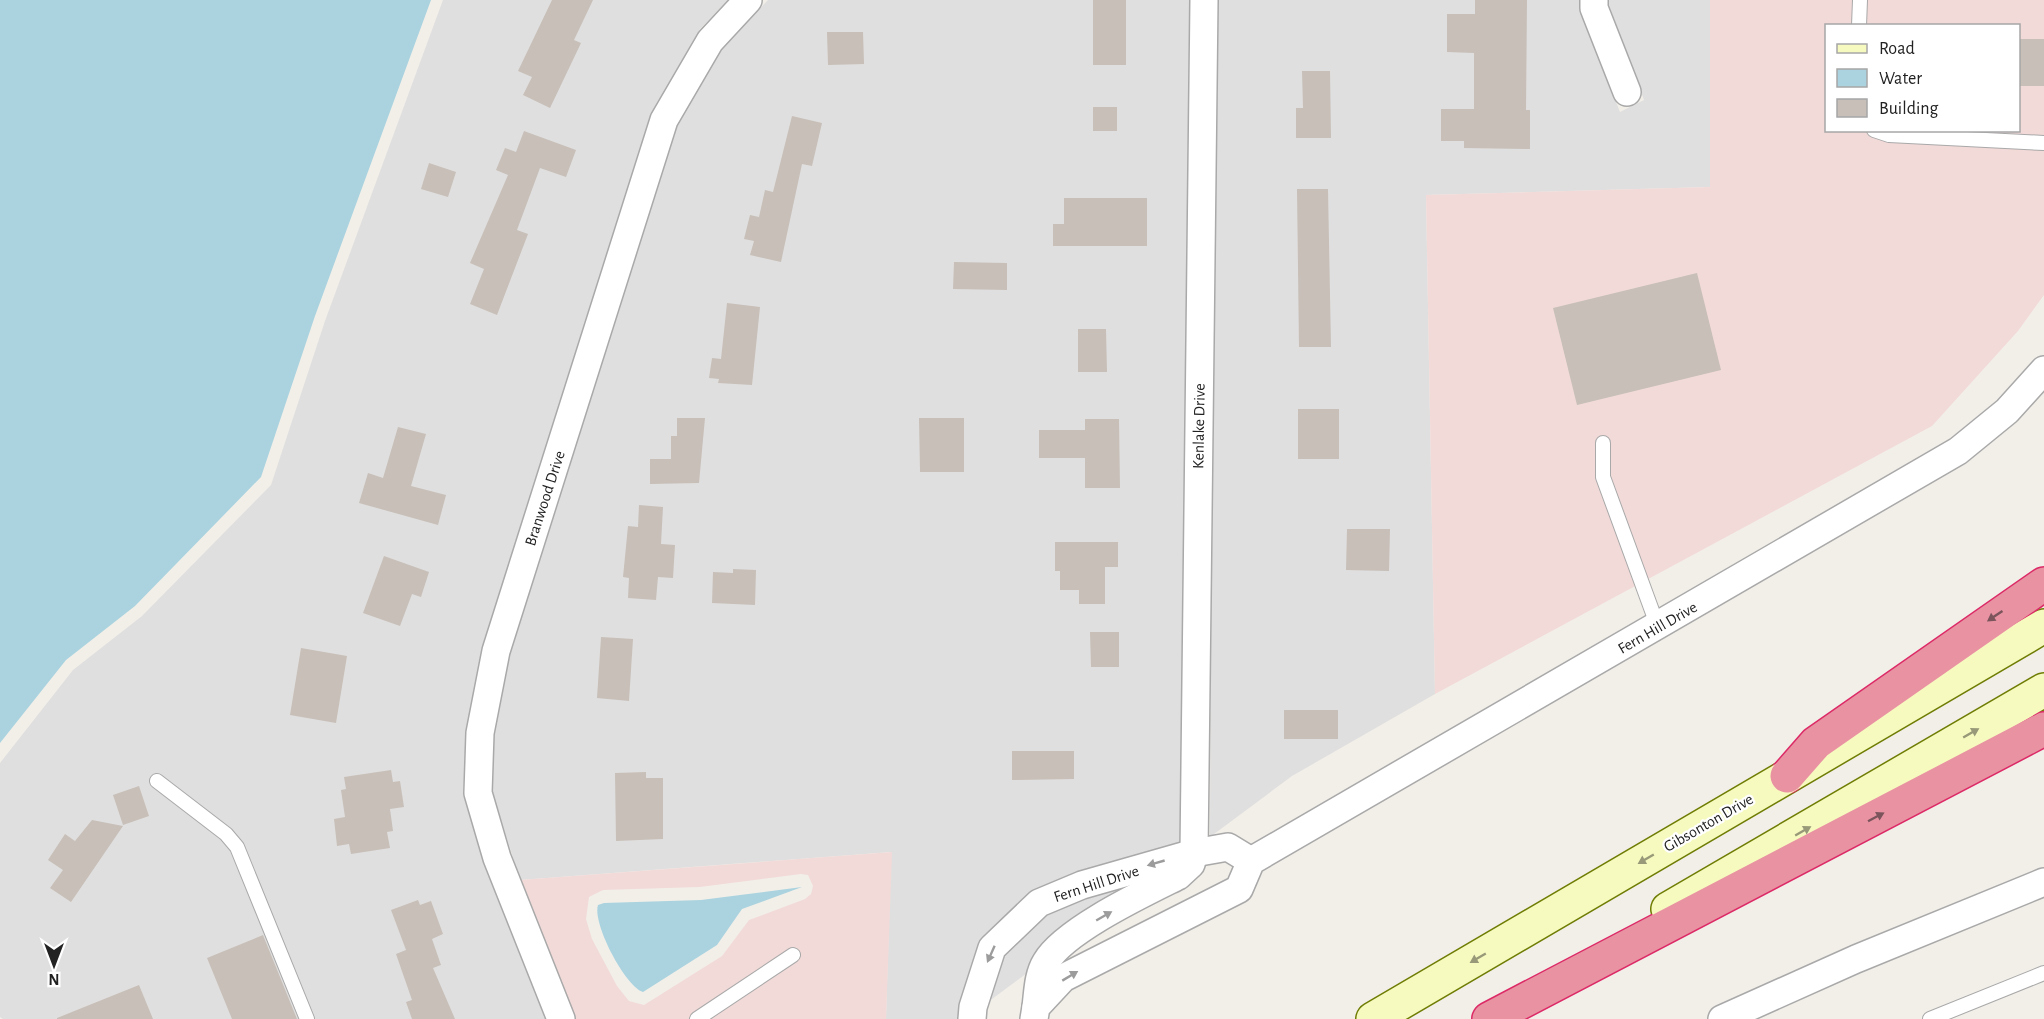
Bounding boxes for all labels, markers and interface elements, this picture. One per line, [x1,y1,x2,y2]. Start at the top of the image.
legend [1825,24,2020,132]
text: Road [1879,40,1915,58]
text: Water [1879,70,1922,88]
text: Building [1879,100,1939,118]
street label: Kenlake Drive [1190,383,1208,469]
street label: Branwood Drive [522,449,568,548]
street label: Fern Hill Drive [1615,599,1700,657]
one-way arrow [1988,610,2004,622]
one-way arrow [1963,727,1979,738]
street label: Gibsonton Drive [1661,791,1756,855]
one-way arrow [1868,812,1885,822]
one-way arrow [1794,826,1811,836]
one-way arrow [1637,854,1654,864]
one-way arrow [1147,859,1166,869]
street label: Fern Hill Drive [1052,863,1141,905]
one-way arrow [1096,911,1113,921]
north arrow [24,935,84,995]
one-way arrow [987,946,996,963]
one-way arrow [1470,952,1486,963]
one-way arrow [1062,970,1078,981]
text: N [48,971,60,987]

